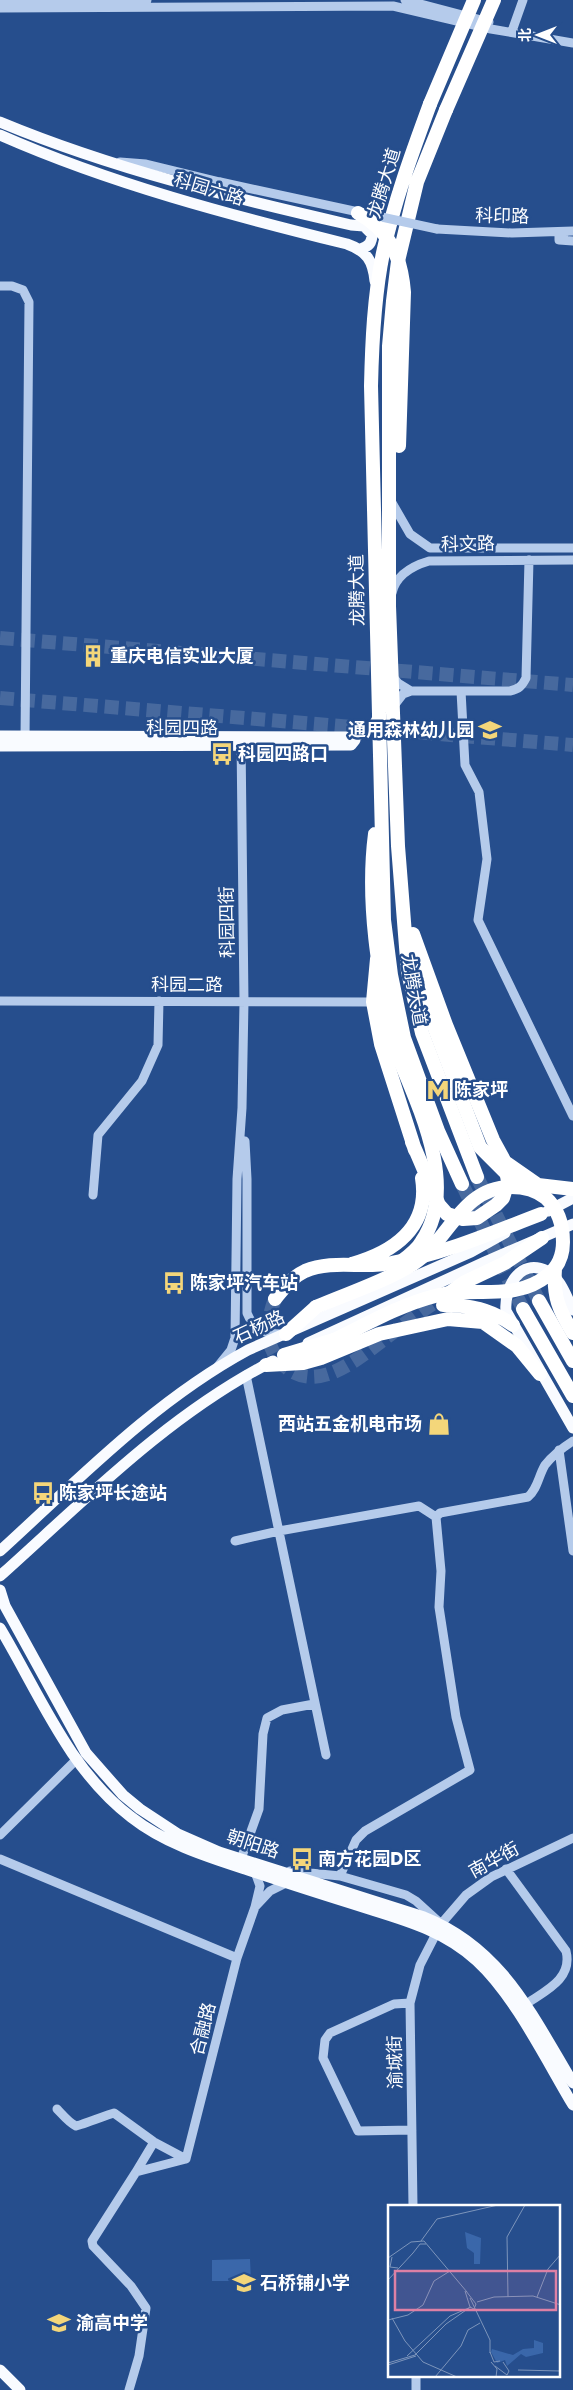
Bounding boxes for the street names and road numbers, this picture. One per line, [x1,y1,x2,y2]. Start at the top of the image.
street label: 龙腾大道 [361,145,407,221]
street label: 科园六路 [171,166,247,212]
street label: 科印路 [475,203,529,229]
street label: 科文路 [441,531,495,557]
street label: 龙腾大道 [343,554,371,626]
street label: 科园四路 [146,715,218,741]
street label: 科园四街 [213,886,241,958]
street label: 龙腾大道 [395,952,433,1028]
street label: 科园二路 [151,972,223,998]
street label: 石杨路 [229,1304,289,1350]
street label: 朝阳路 [223,1823,283,1865]
street label: 南华街 [464,1836,524,1884]
street label: 合融路 [184,2000,222,2058]
street label: 渝城街 [382,2035,408,2089]

